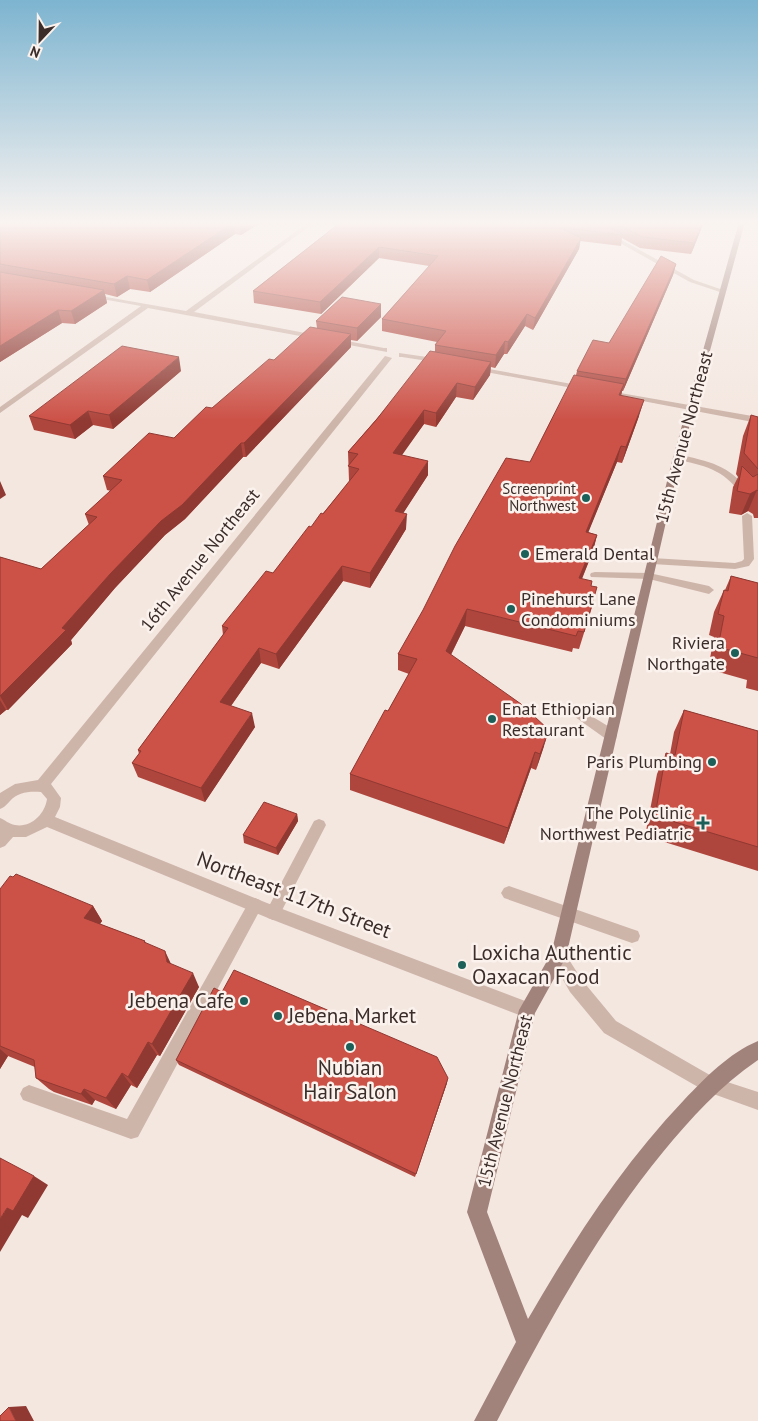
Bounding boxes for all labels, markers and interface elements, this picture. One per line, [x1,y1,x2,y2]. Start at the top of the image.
north arrow [15,15,65,65]
text: N [27,42,43,62]
street label: 15th Avenue Northeast [650,348,718,525]
place label: Screenprint Northwest [502,479,576,515]
street label: 16th Avenue Northeast [135,484,264,636]
marker: Screenprint Northwest [580,492,592,504]
place label: Emerald Dental [535,542,655,565]
marker: Emerald Dental [519,548,531,560]
place label: Pinehurst Lane Condominiums [521,587,636,631]
marker: Pinehurst Lane Condominiums [505,603,517,615]
place label: Riviera Northgate [647,631,725,675]
marker: Riviera Northgate [729,647,741,659]
place label: Enat Ethiopian Restaurant [502,697,615,741]
marker: Enat Ethiopian Restaurant [486,713,498,725]
place label: Paris Plumbing [587,750,702,773]
marker: Paris Plumbing [706,756,718,768]
place label: The Polyclinic Northwest Pediatric [540,801,692,845]
marker: The Polyclinic Northwest Pediatric [696,816,710,830]
street label: Northeast 117th Street [193,845,395,944]
place label: Loxicha Authentic Oaxacan Food [472,939,632,990]
marker: Loxicha Authentic Oaxacan Food [456,959,468,971]
place label: Jebena Cafe [128,987,234,1014]
marker: Jebena Cafe [238,995,250,1007]
place label: Jebena Market [287,1002,416,1029]
marker: Jebena Market [272,1010,284,1022]
street label: 15th Avenue Northeast [472,1012,537,1190]
marker: Nubian Hair Salon [344,1041,356,1053]
place label: Nubian Hair Salon [303,1054,397,1105]

